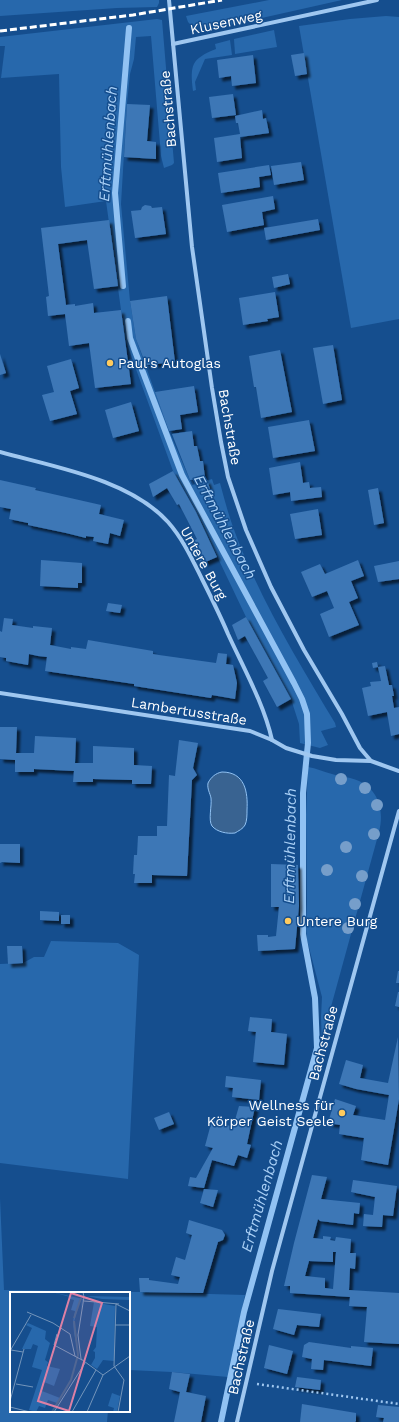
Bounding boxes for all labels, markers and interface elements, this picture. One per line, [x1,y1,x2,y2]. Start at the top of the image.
street label: Klusenweg [189,6,264,37]
street label: Bachstraße [157,70,179,148]
water label: Erftmühlenbach [95,86,121,202]
place label: Paul's Autoglas [118,355,221,371]
marker: Paul's Autoglas [105,358,115,368]
street label: Bachstraße [215,388,245,466]
water label: Erftmühlenbach [190,472,260,582]
street label: Untere Burg [177,524,231,603]
street label: Lambertusstraße [130,694,248,728]
water label: Erftmühlenbach [280,788,300,904]
place label: Untere Burg [296,913,378,929]
marker: Untere Burg [283,916,293,926]
street label: Bachstraße [305,1004,341,1082]
place label: Wellness für Körper Geist Seele [207,1097,334,1129]
marker: Wellness für Körper Geist Seele [337,1108,347,1118]
water label: Erftmühlenbach [237,1138,287,1254]
inset map [10,1292,130,1412]
street label: Bachstraße [225,1318,257,1396]

